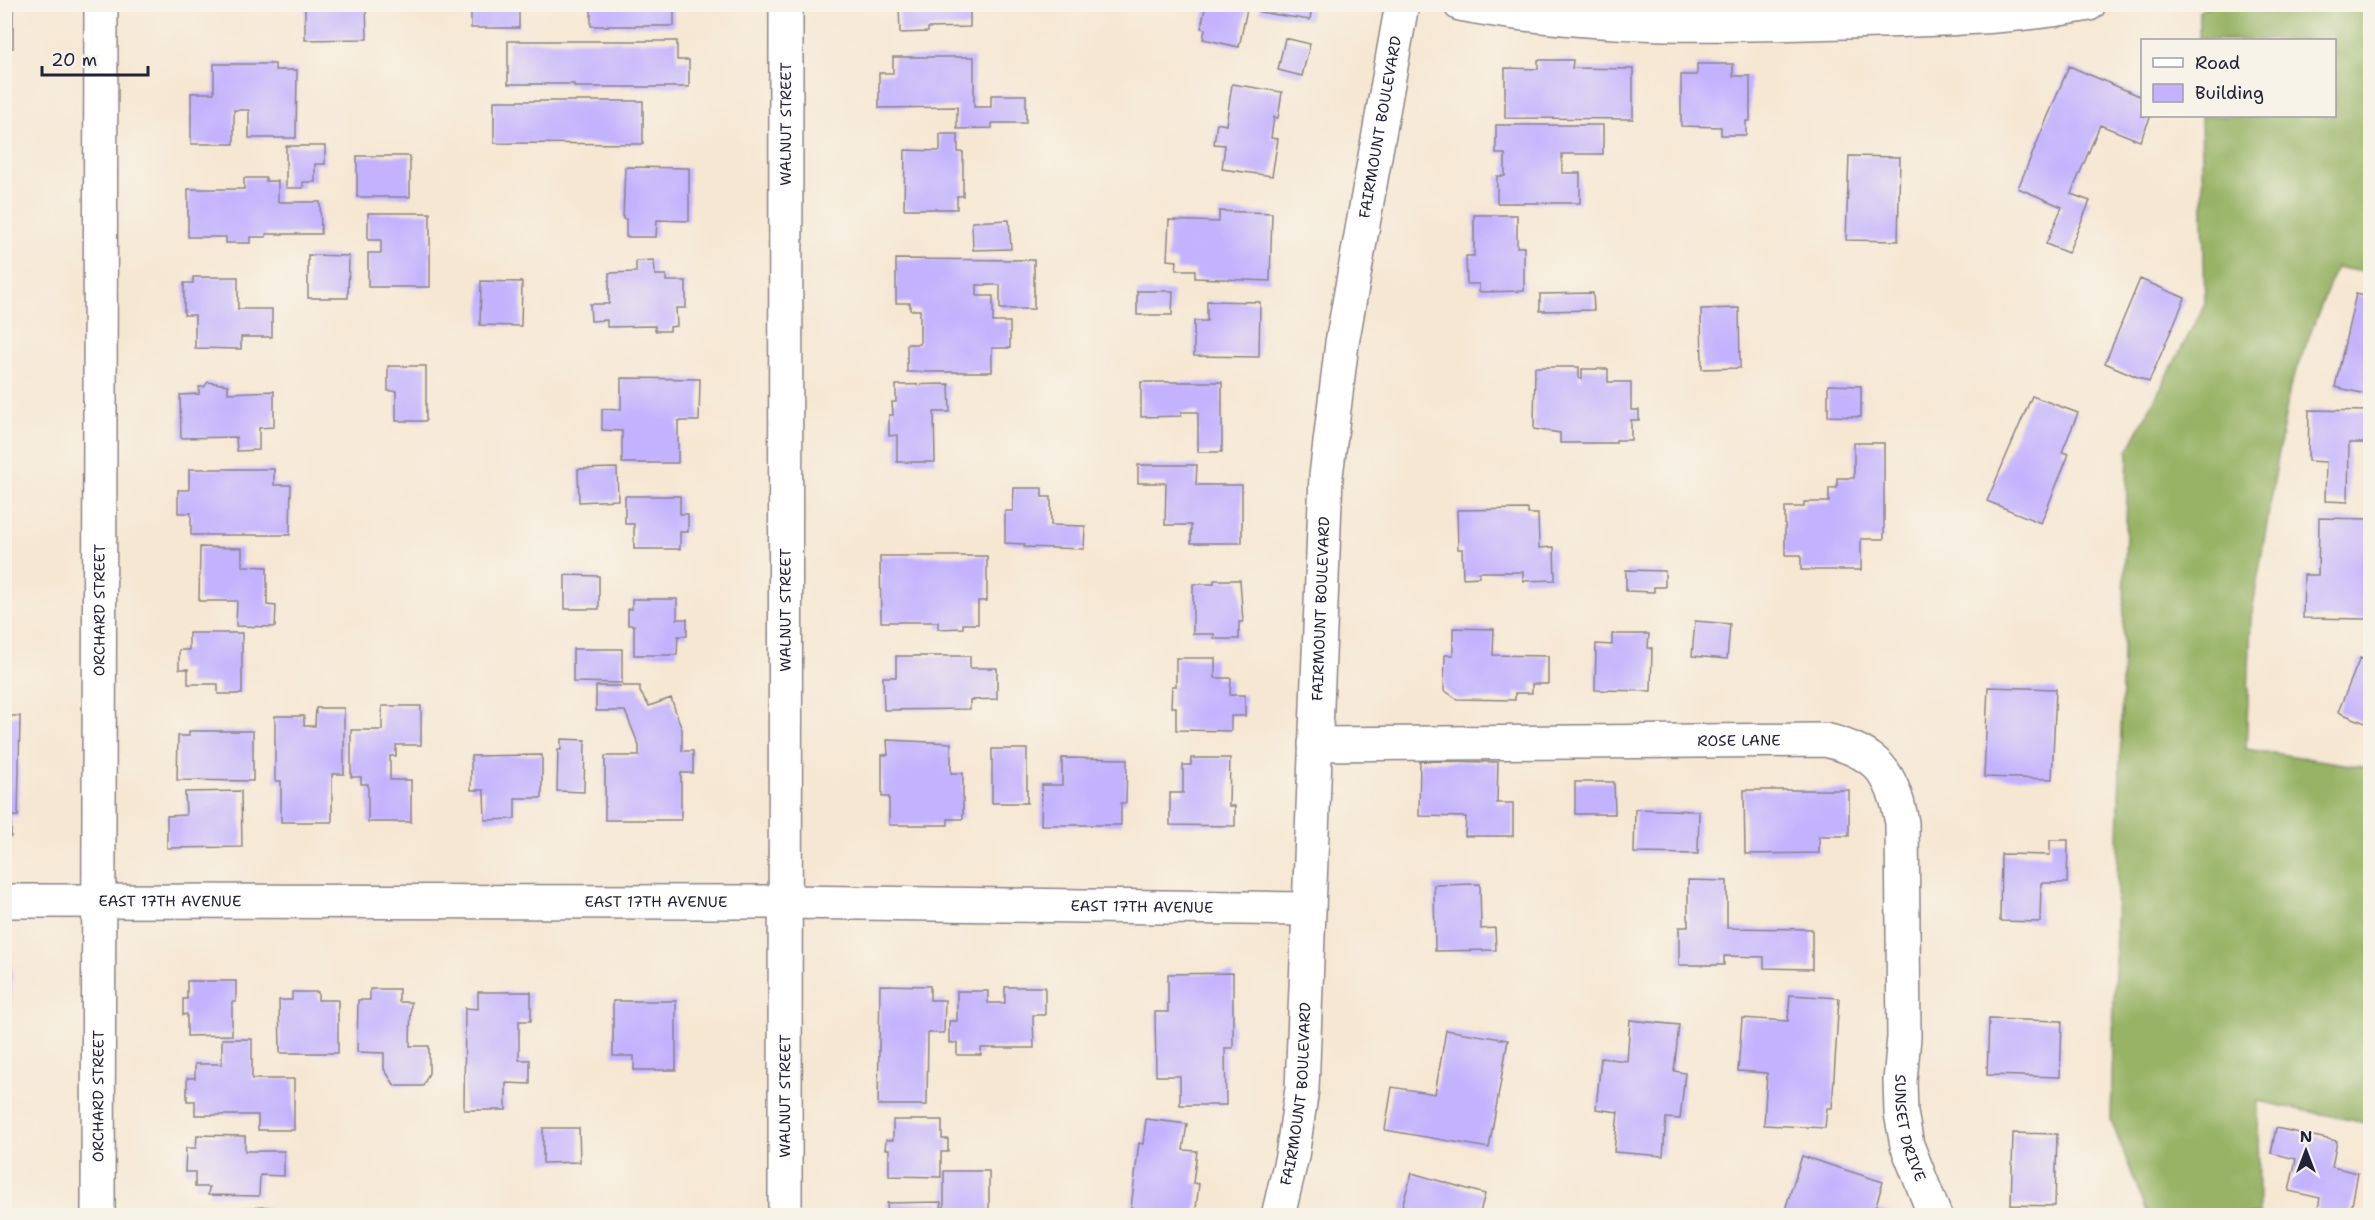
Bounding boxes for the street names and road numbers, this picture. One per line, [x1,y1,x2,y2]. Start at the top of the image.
street label: FAIRMOUNT BOULEVARD [1354,34,1406,220]
street label: WALNUT STREET [776,62,796,186]
street label: FAIRMOUNT BOULEVARD [1307,516,1334,701]
street label: ORCHARD STREET [89,544,110,676]
street label: WALNUT STREET [775,548,796,672]
street label: ROSE LANE [1697,730,1781,751]
street label: EAST 17TH AVENUE [99,891,241,911]
street label: EAST 17TH AVENUE [585,892,727,912]
street label: EAST 17TH AVENUE [1070,896,1213,918]
street label: FAIRMOUNT BOULEVARD [1275,1002,1315,1187]
street label: ORCHARD STREET [88,1030,108,1162]
street label: WALNUT STREET [775,1034,795,1158]
street label: SUNSET DRIVE [1890,1073,1930,1184]

